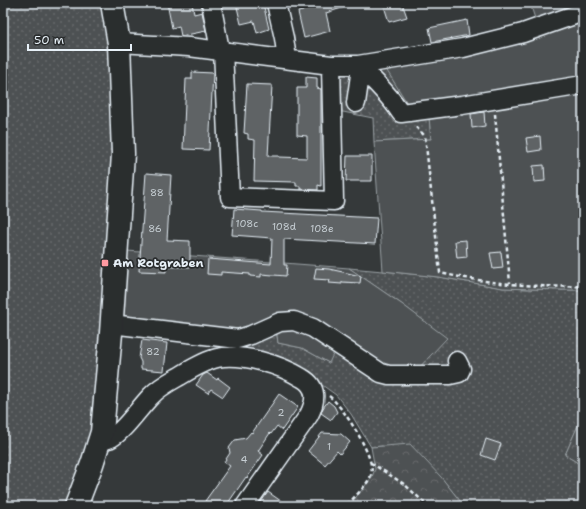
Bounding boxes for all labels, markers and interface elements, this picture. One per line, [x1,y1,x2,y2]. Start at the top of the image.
scale bar [28,26,131,52]
text: 50 m [34,32,64,48]
house number: 88 [150,186,164,199]
house number: 108c [236,217,258,230]
house number: 108d [272,220,297,233]
house number: 86 [148,222,162,235]
house number: 108e [310,222,334,235]
place label: Am Rotgraben [113,255,204,271]
marker: Am Rotgraben [100,258,110,268]
house number: 82 [146,345,160,358]
house number: 2 [278,406,285,419]
house number: 1 [327,440,331,453]
house number: 4 [241,453,248,466]

